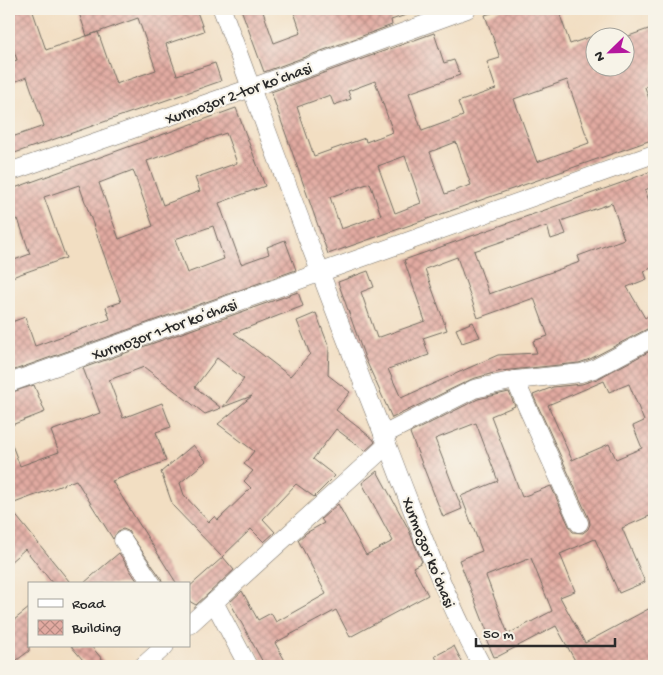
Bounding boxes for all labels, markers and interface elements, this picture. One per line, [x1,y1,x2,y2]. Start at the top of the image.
north arrow [586,28,636,78]
text: N [591,49,610,64]
street label: Xurmozor 2-tor koʻchasi [162,60,315,131]
street label: Xurmozor 1-tor koʻchasi [89,296,240,367]
street label: Xurmozor koʻchasi [396,494,458,611]
legend [28,582,190,648]
text: Road [72,596,106,614]
scale bar [476,615,614,647]
text: Building [71,620,121,638]
text: 50 m [483,626,514,644]

